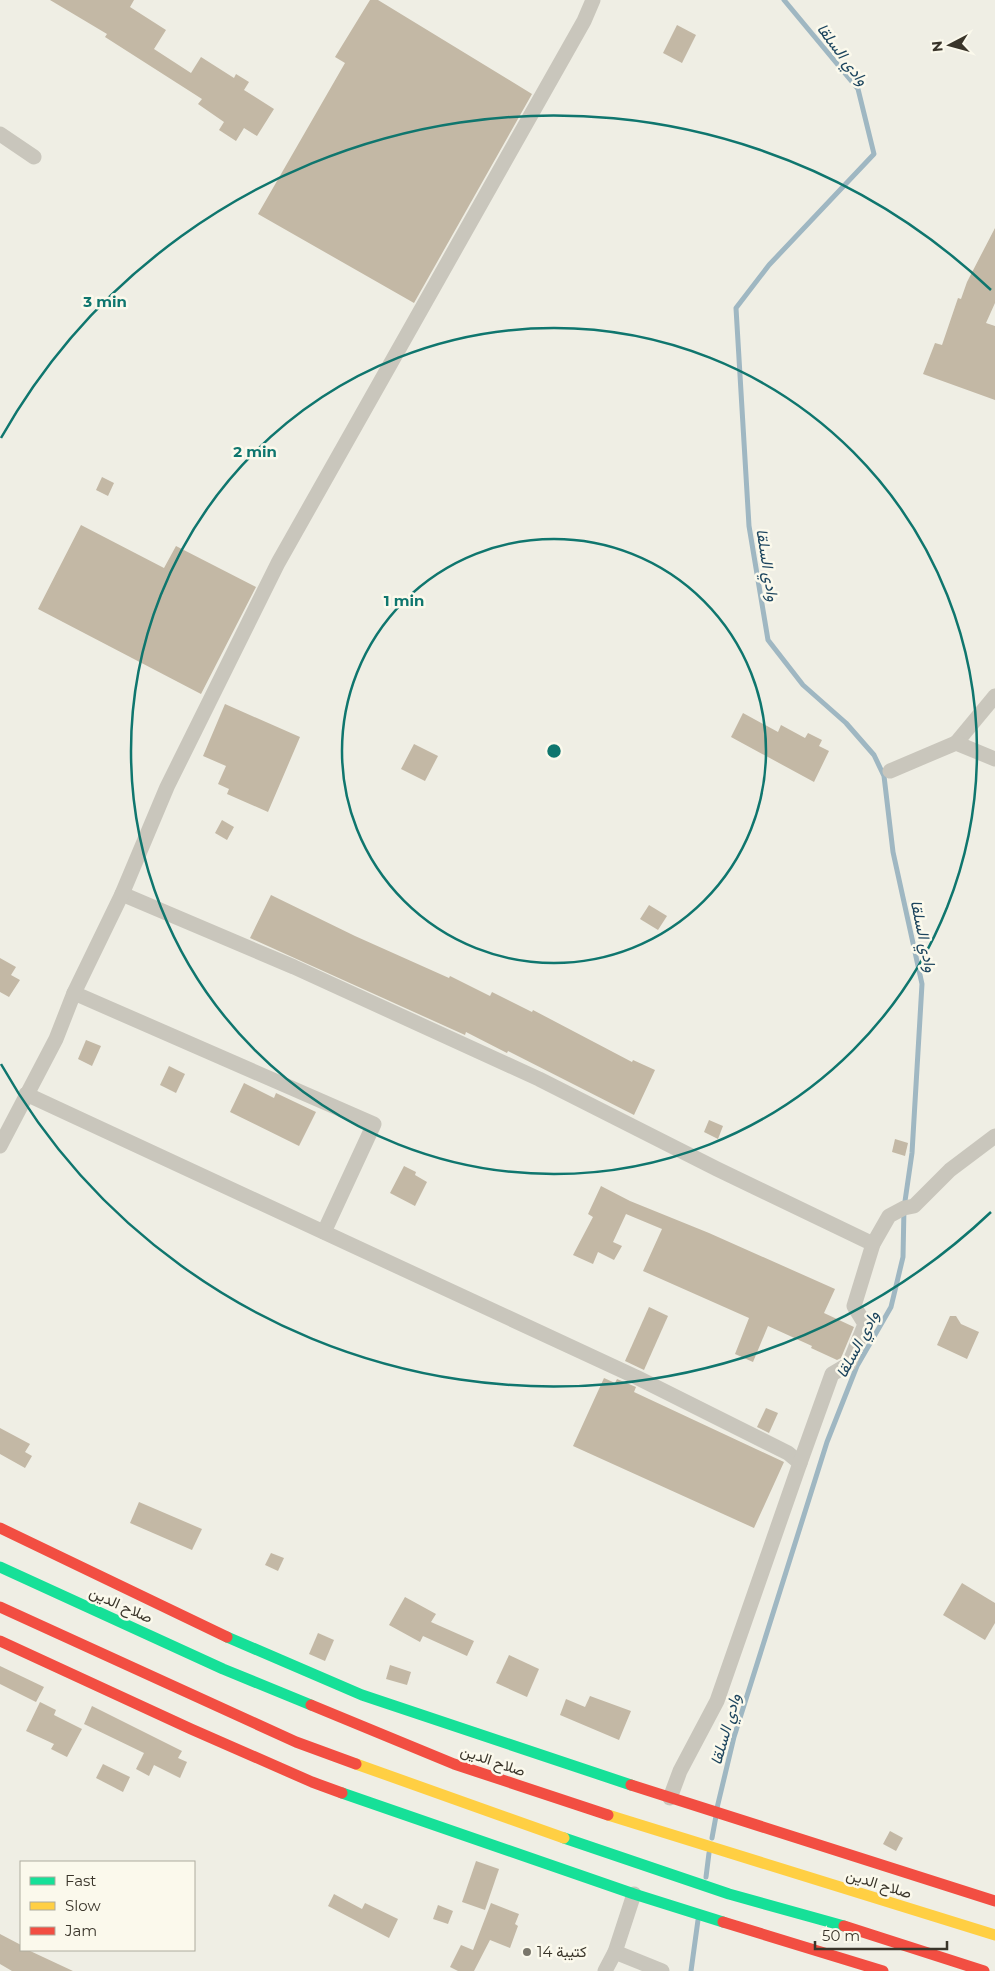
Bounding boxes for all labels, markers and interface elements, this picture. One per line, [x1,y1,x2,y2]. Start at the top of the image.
water label: وادي السلقا [810,19,872,92]
north arrow [925,20,975,70]
text: N [928,40,947,53]
text: 3 min [82,292,127,311]
text: 2 min [233,442,277,461]
water label: وادي السلقا [748,528,783,603]
text: 1 min [384,591,424,610]
centre of rings [545,742,563,760]
water label: وادي السلقا [903,898,940,975]
water label: وادي السلقا [832,1308,887,1383]
street label: صلاح الدين [86,1582,156,1629]
water label: وادي السلقا [706,1691,749,1768]
street label: صلاح الدين [458,1741,528,1782]
legend [20,1861,195,1951]
street label: صلاح الدين [844,1865,914,1904]
text: Fast [65,1871,96,1890]
text: Slow [65,1896,101,1915]
scale bar [815,1918,948,1950]
text: Jam [64,1921,97,1940]
text: 50 m [822,1926,860,1945]
place label: كتيبة 14 [537,1942,587,1961]
marker: كتيبة 14 [521,1946,533,1958]

